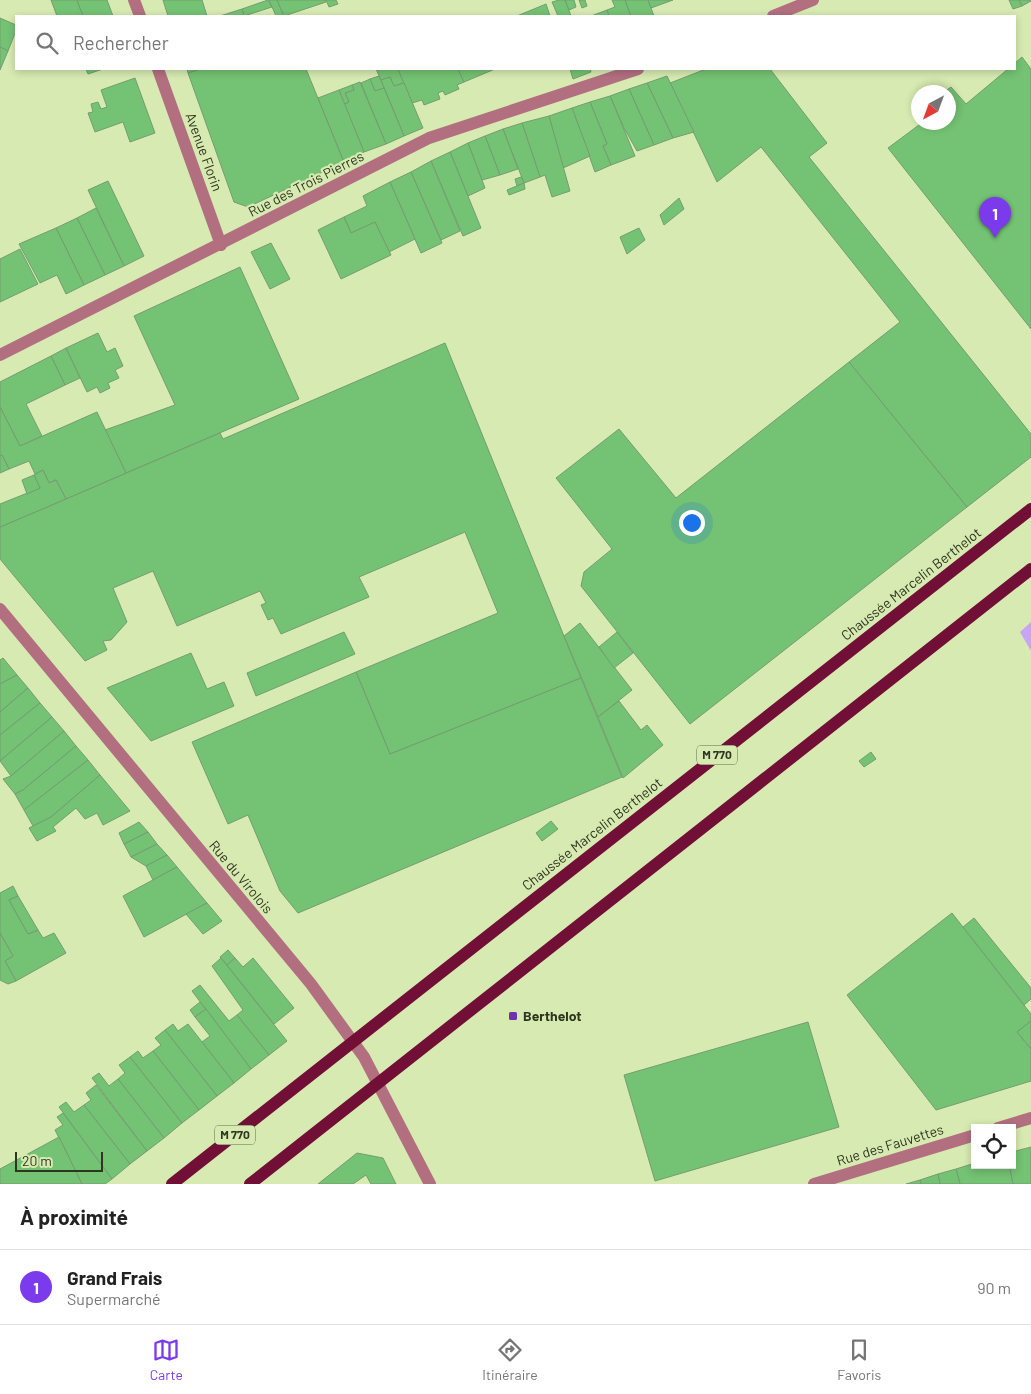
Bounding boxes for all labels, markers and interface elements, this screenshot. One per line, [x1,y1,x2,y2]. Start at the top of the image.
search box [15,15,1016,70]
icon: search [33,29,61,57]
text: Rechercher [73,31,169,54]
north arrow [911,85,956,130]
street label: Avenue Florin [182,110,227,193]
street label: Rue des Trois Pierres [245,147,367,220]
pin: 1 [979,197,1011,238]
your location [679,510,705,536]
street label: Chaussée Marcelin Berthelot [837,524,984,644]
road number: M 770 [697,746,737,764]
street label: Chaussée Marcelin Berthelot [518,774,665,894]
street label: Rue du Virolois [206,837,277,917]
place label: Berthelot [523,1007,582,1024]
marker: Berthelot [507,1010,519,1022]
street label: Rue des Fauvettes [834,1120,946,1169]
map controls [971,1124,1016,1169]
button: locate [971,1124,1016,1169]
road number: M 770 [215,1126,255,1144]
scale bar [15,1149,102,1172]
text: 20 m [22,1152,52,1169]
text: À proximité [20,1204,128,1229]
text: Grand Frais [67,1266,162,1289]
text: 1 [33,1278,39,1297]
text: 90 m [977,1278,1011,1297]
text: Supermarché [67,1289,161,1308]
tab: Carte [150,1336,183,1383]
tab: Itinéraire [482,1336,538,1383]
tab: Favoris [837,1336,881,1383]

